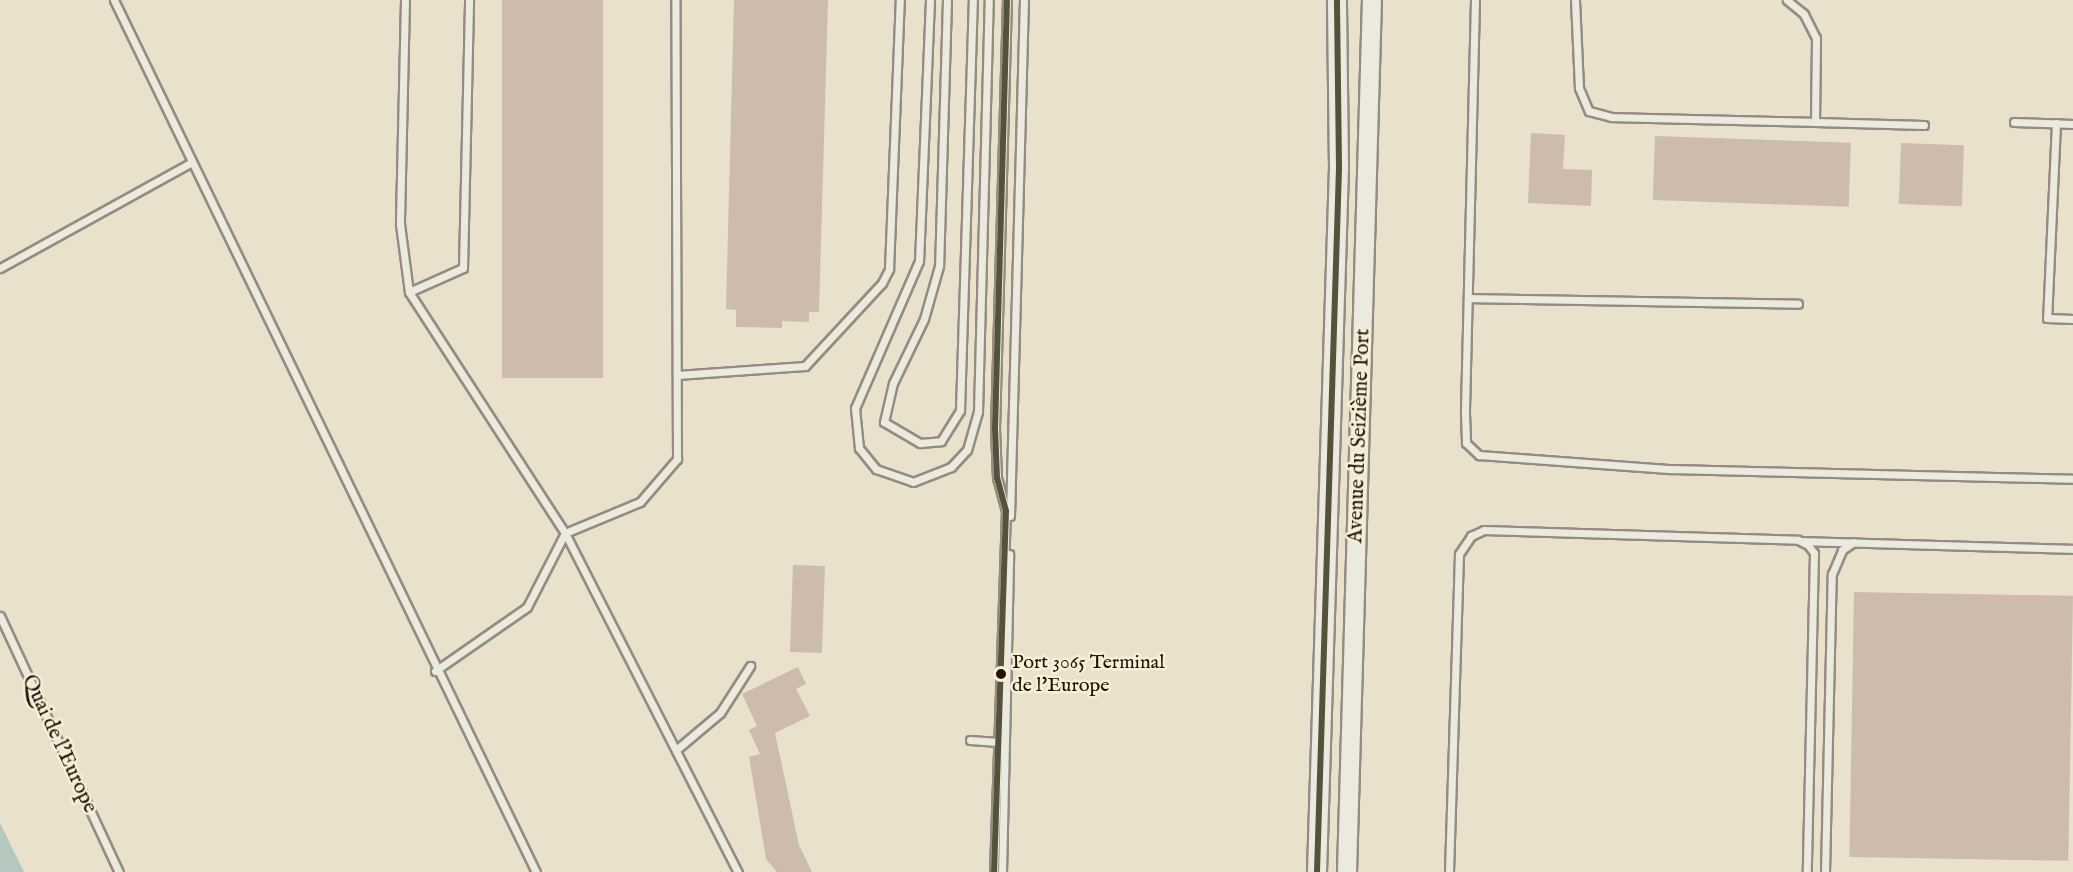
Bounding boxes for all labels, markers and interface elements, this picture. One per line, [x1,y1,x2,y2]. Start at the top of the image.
street label: Avenue du Seizième Port [1344,328,1376,544]
place label: Port 3065 Terminal de l'Europe [1012,650,1165,697]
marker: Port 3065 Terminal de l'Europe [995,668,1007,680]
street label: Quai de l'Europe [16,671,102,817]

